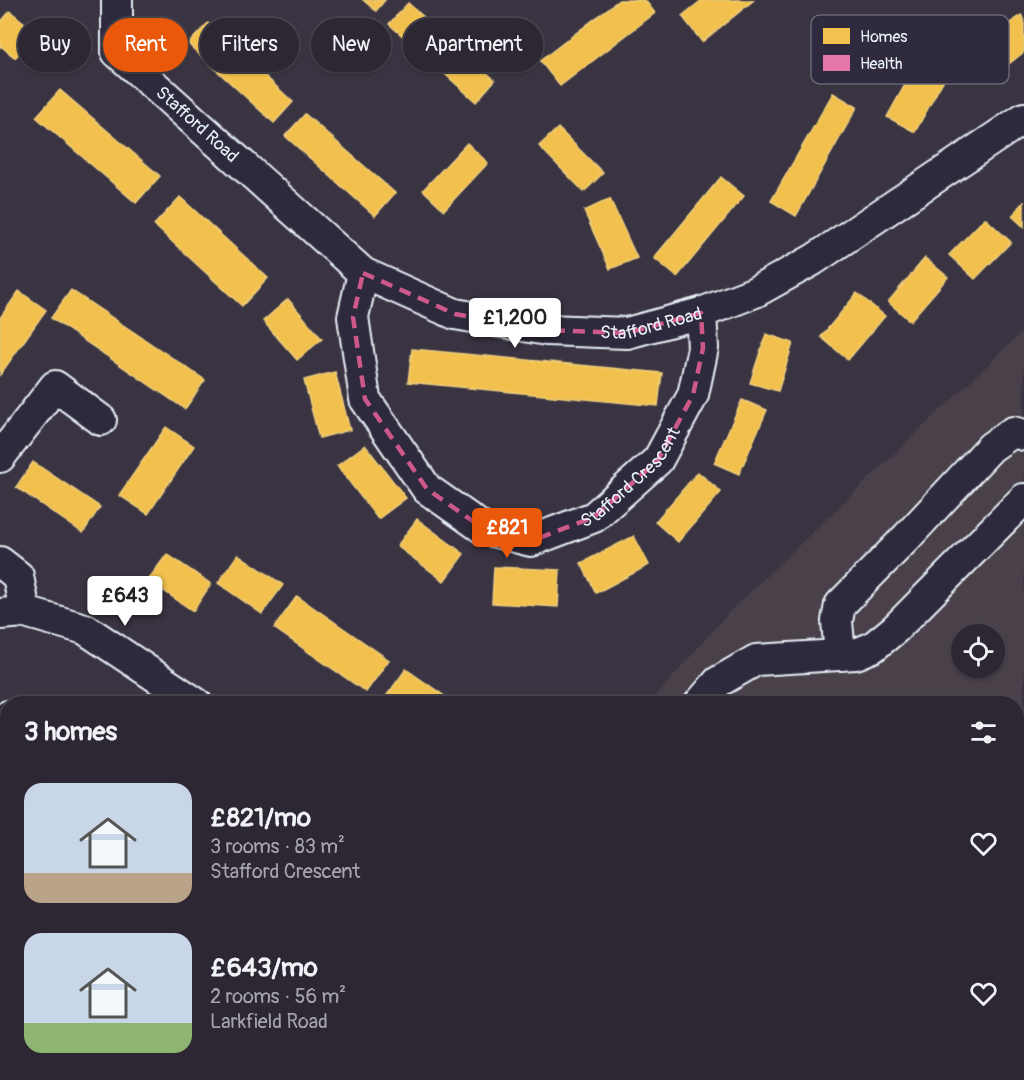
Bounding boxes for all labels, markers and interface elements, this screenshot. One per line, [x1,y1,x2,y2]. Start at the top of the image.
legend [811,15,1009,84]
chip: Buy [18,18,91,72]
chip: Rent [103,18,188,72]
chip: Filters [200,18,299,72]
chip: New [311,18,391,72]
chip: Apartment [403,18,543,72]
text: Homes [860,27,908,47]
text: Health [860,54,903,74]
street label: Stafford Road [151,81,244,167]
pin: £1,200 [466,298,564,349]
street label: Stafford Road [600,302,704,344]
text: £1,200 [483,305,547,330]
street label: Stafford Crescent [577,422,686,533]
pin: £821 [471,508,543,559]
text: £821 [486,515,528,540]
pin: £643 [89,576,161,627]
text: £643 [101,583,149,608]
map controls [951,624,1005,678]
button: locate [951,624,1005,678]
text: 3 homes [24,716,117,748]
icon: filters [967,716,1000,749]
text: £821/mo [210,802,311,834]
icon: home [72,807,144,879]
icon: heart [967,827,1000,860]
text: 3 rooms · 83 m² [210,834,345,859]
text: Stafford Crescent [210,859,360,884]
text: £643/mo [210,952,318,984]
icon: home [72,957,144,1029]
icon: heart [967,977,1000,1010]
text: 2 rooms · 56 m² [210,984,346,1009]
text: Larkfield Road [210,1009,328,1034]

